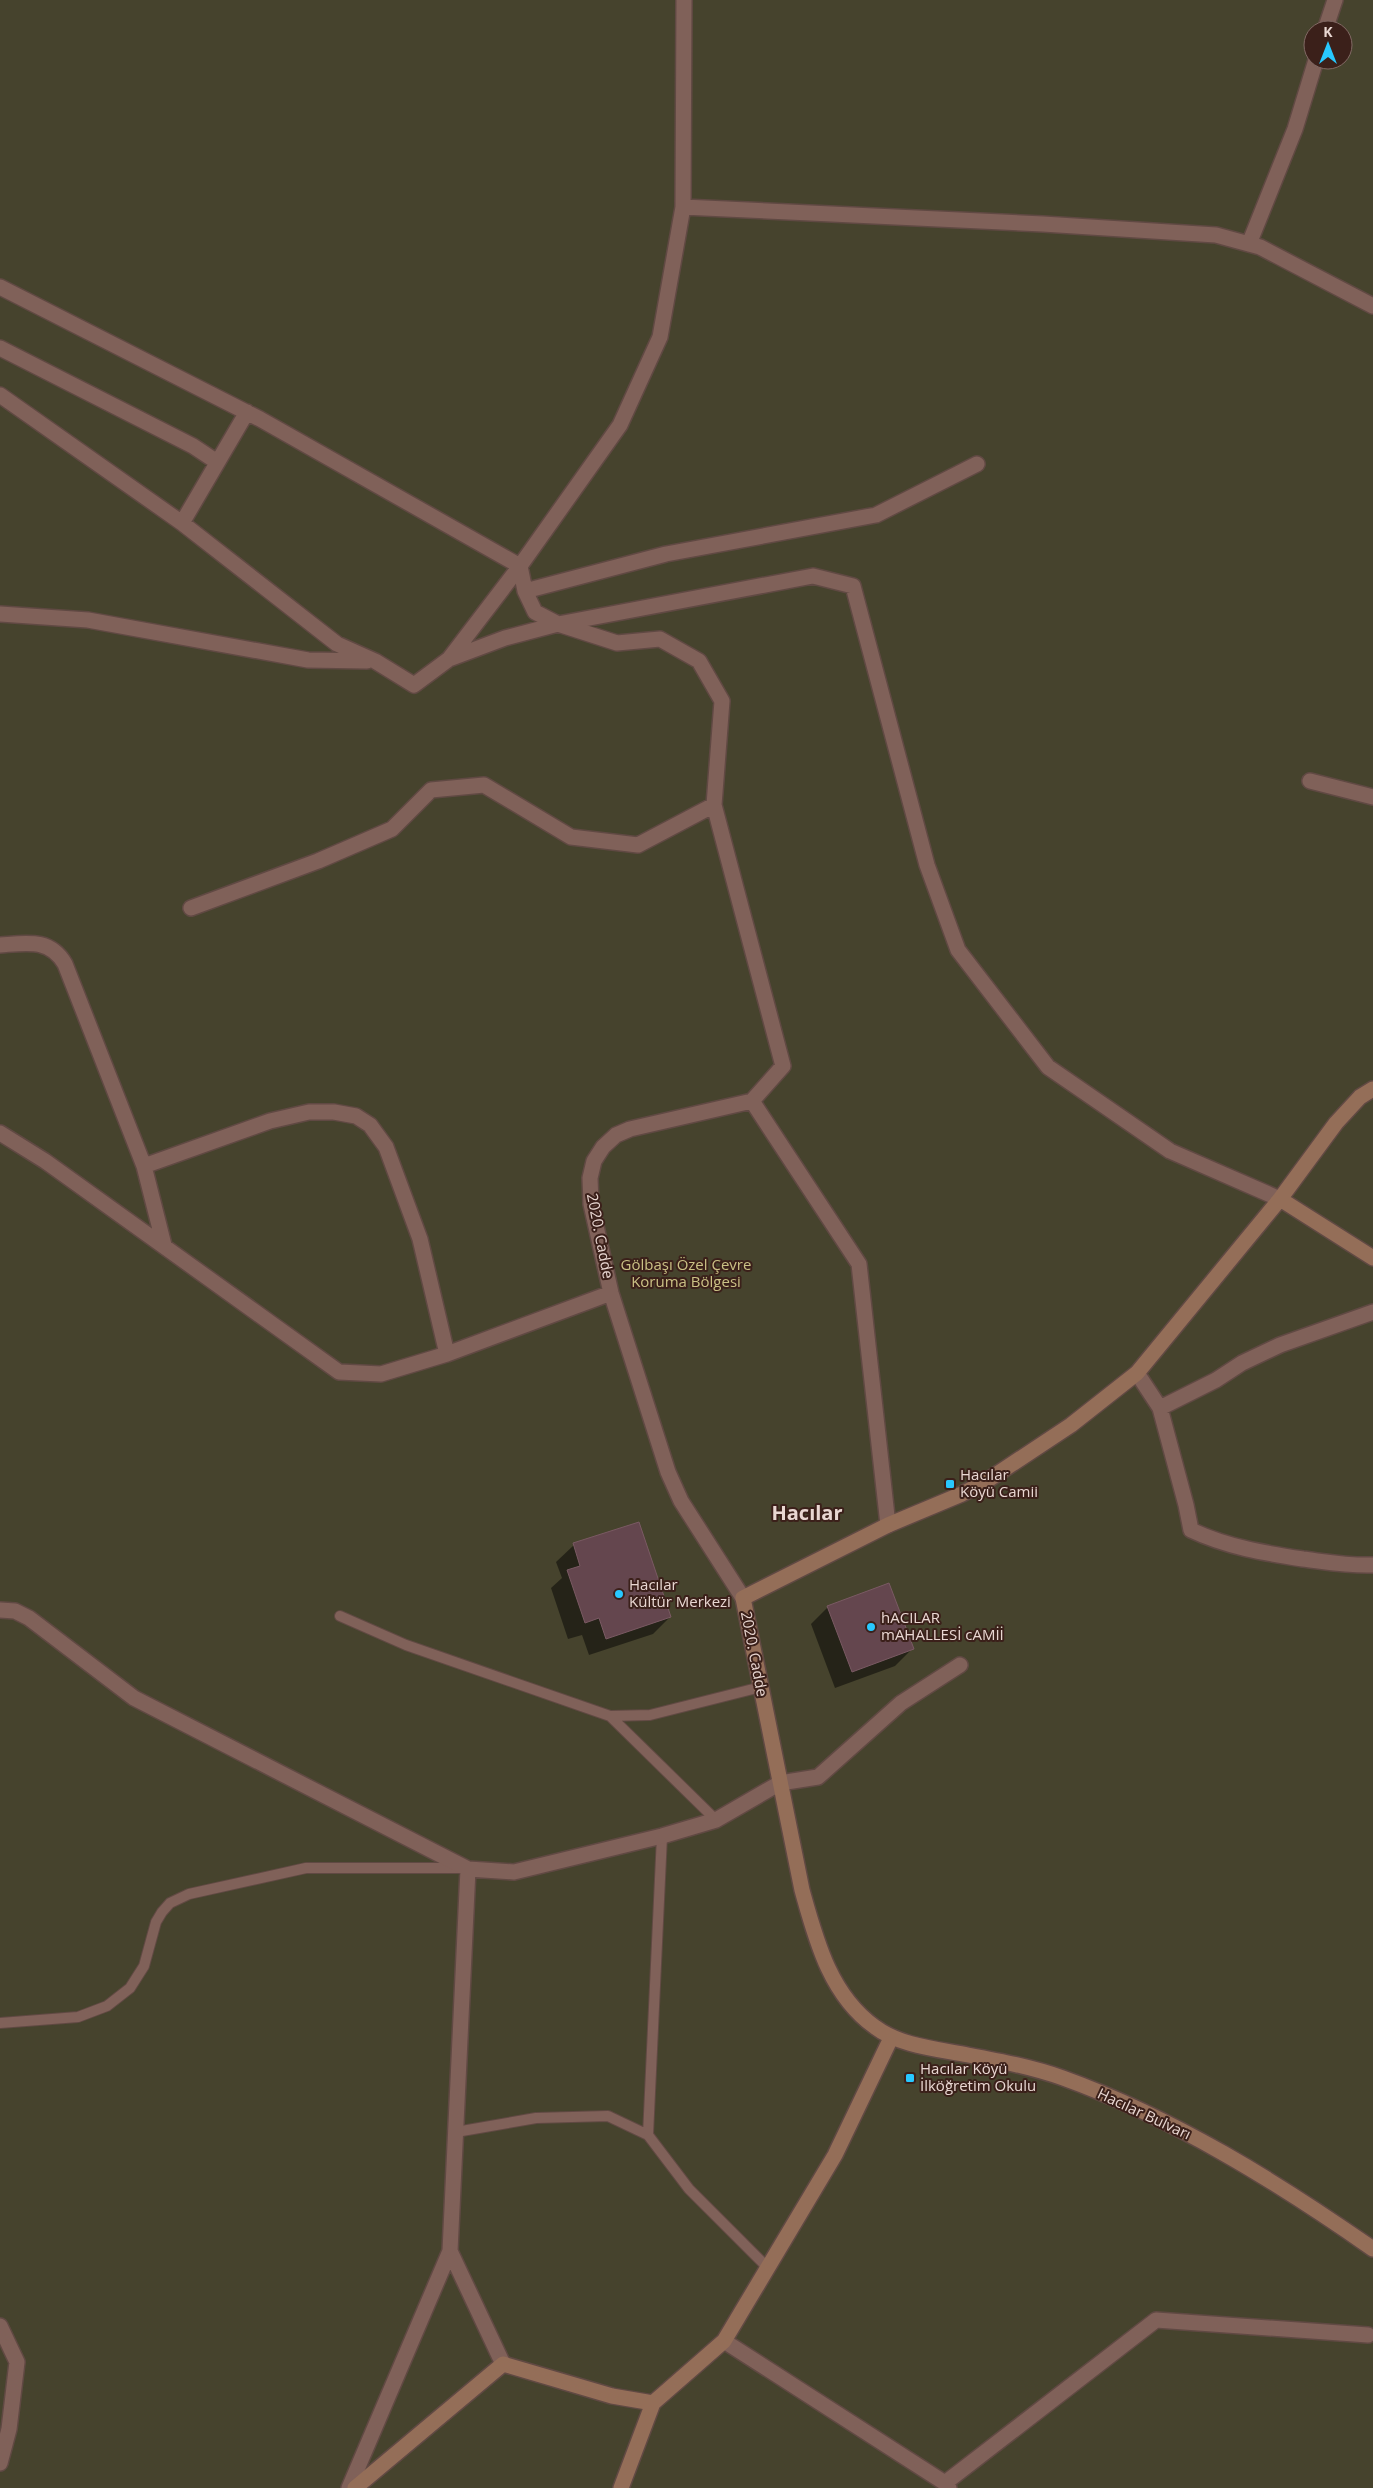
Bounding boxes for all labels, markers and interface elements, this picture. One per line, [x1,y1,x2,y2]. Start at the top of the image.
north arrow [1303,20,1353,70]
text: K [1323,22,1333,41]
street label: 2020. Cadde [583,1191,619,1280]
park label: Gölbaşı Özel Çevre Koruma Bölgesi [621,1254,751,1291]
place label: Hacılar Köyü Camii [960,1464,1038,1501]
marker: Hacılar Köyü Camii [944,1478,956,1490]
district label: Hacılar [771,1499,843,1526]
place label: Hacılar Kültür Merkezi [629,1574,731,1611]
marker: Hacılar Kültür Merkezi [613,1588,625,1600]
place label: hACILAR mAHALLESİ cAMİİ [881,1607,1004,1644]
street label: 2020. Cadde [737,1609,773,1698]
marker: hACILAR mAHALLESİ cAMİİ [865,1621,877,1633]
place label: Hacılar Köyü İlköğretim Okulu [920,2058,1036,2095]
marker: Hacılar Köyü İlköğretim Okulu [904,2072,916,2084]
street label: Hacılar Bulvarı [1094,2083,1194,2143]

